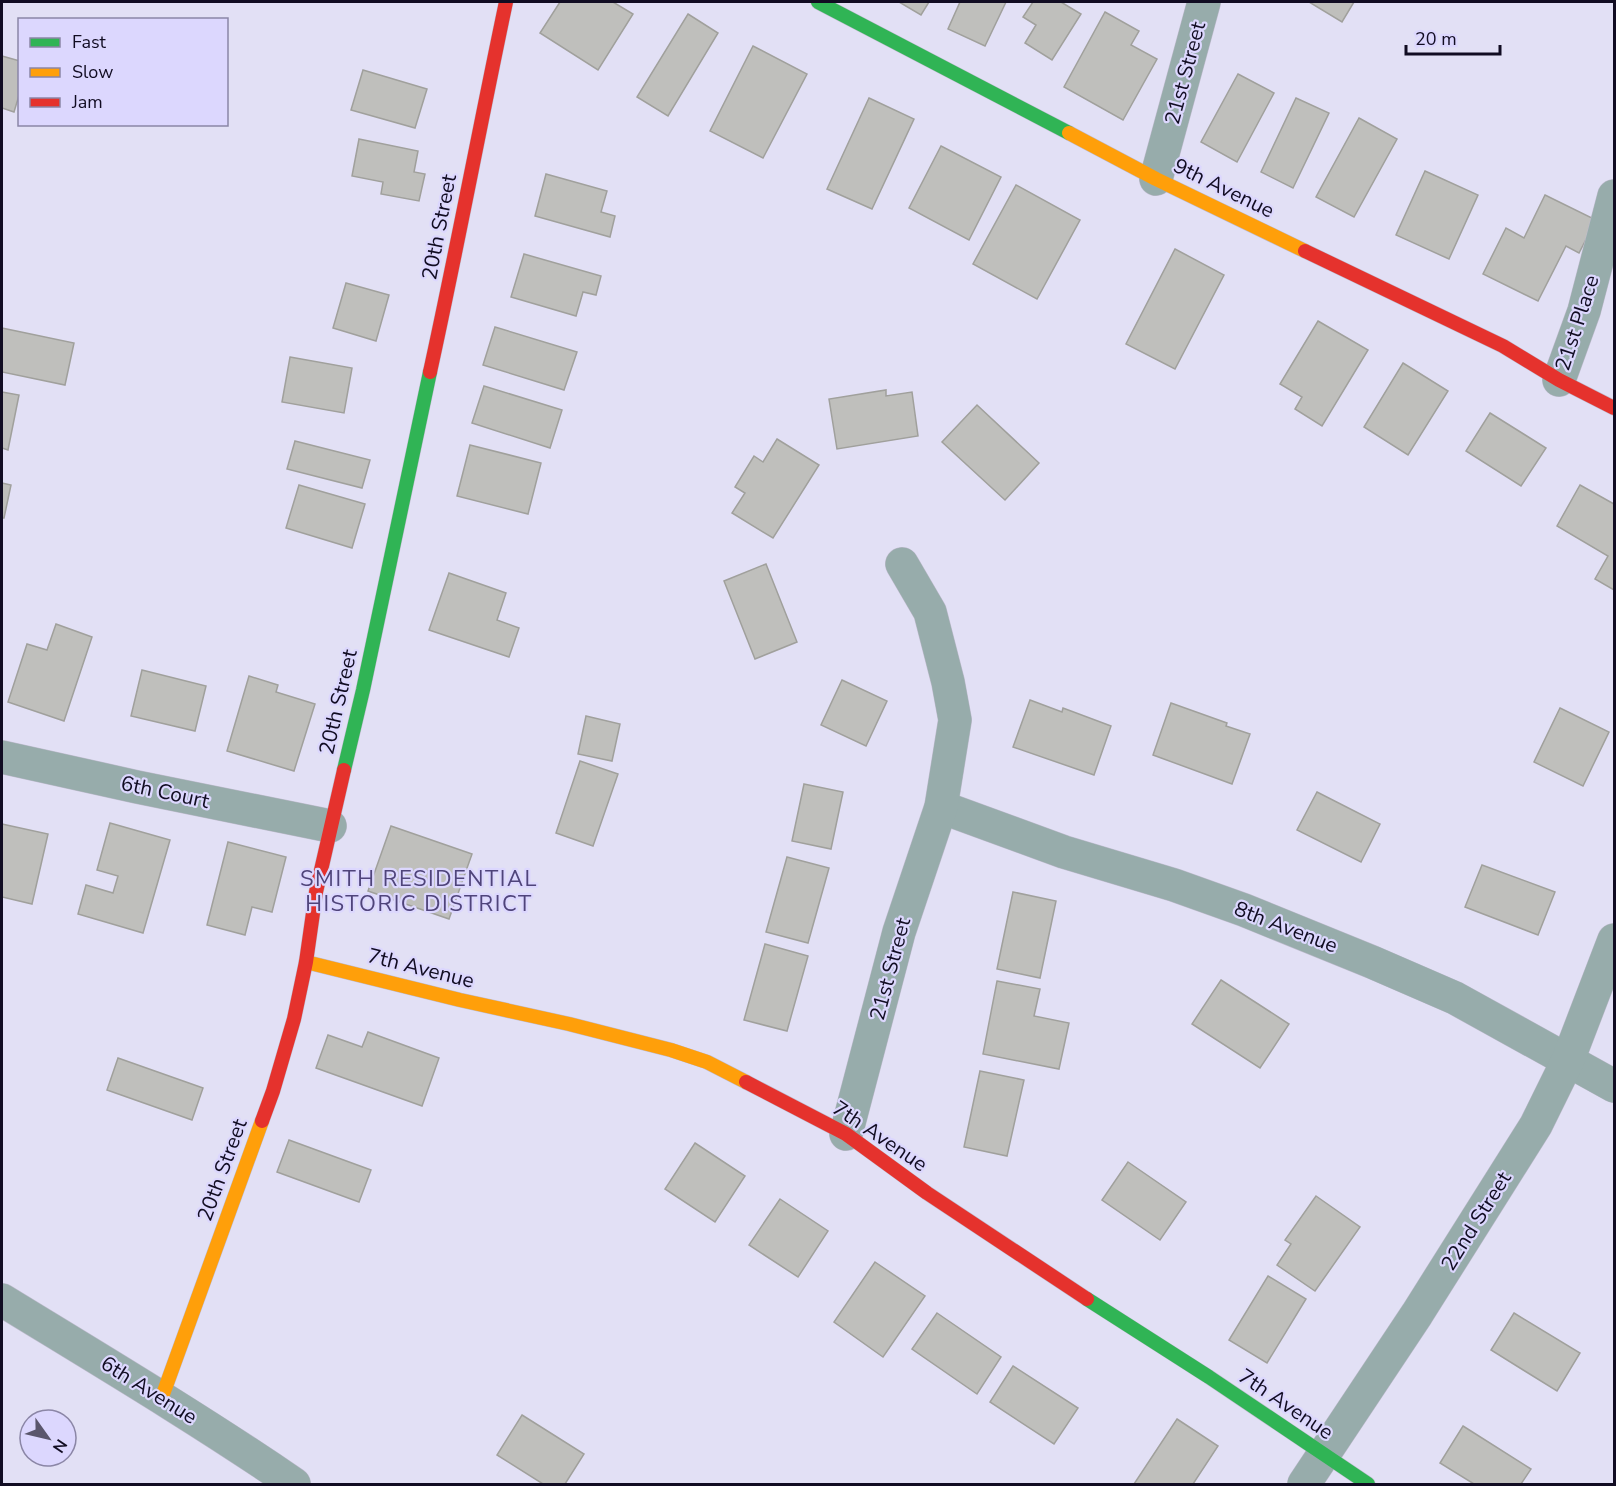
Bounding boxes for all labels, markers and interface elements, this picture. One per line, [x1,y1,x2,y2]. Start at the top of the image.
legend [18,18,228,126]
street label: 21st Street [1158,18,1212,127]
scale bar [1406,18,1500,56]
text: 20 m [1415,27,1457,51]
text: Fast [72,30,107,54]
text: Slow [72,60,113,84]
text: Jam [71,90,103,114]
street label: 9th Avenue [1169,152,1279,224]
street label: 20th Street [415,171,463,282]
street label: 21st Place [1548,271,1606,375]
street label: 20th Street [312,646,364,757]
street label: 6th Court [118,769,212,815]
district label: SMITH RESIDENTIAL HISTORIC DISTRICT [300,864,538,919]
street label: 8th Avenue [1230,894,1342,960]
street label: 21st Street [863,914,917,1023]
street label: 7th Avenue [365,941,477,995]
street label: 7th Avenue [827,1094,933,1178]
street label: 20th Street [191,1114,254,1225]
street label: 22nd Street [1434,1166,1518,1276]
street label: 6th Avenue [95,1349,203,1431]
street label: 7th Avenue [1233,1362,1339,1446]
north arrow [18,1408,78,1468]
text: N [47,1435,72,1457]

